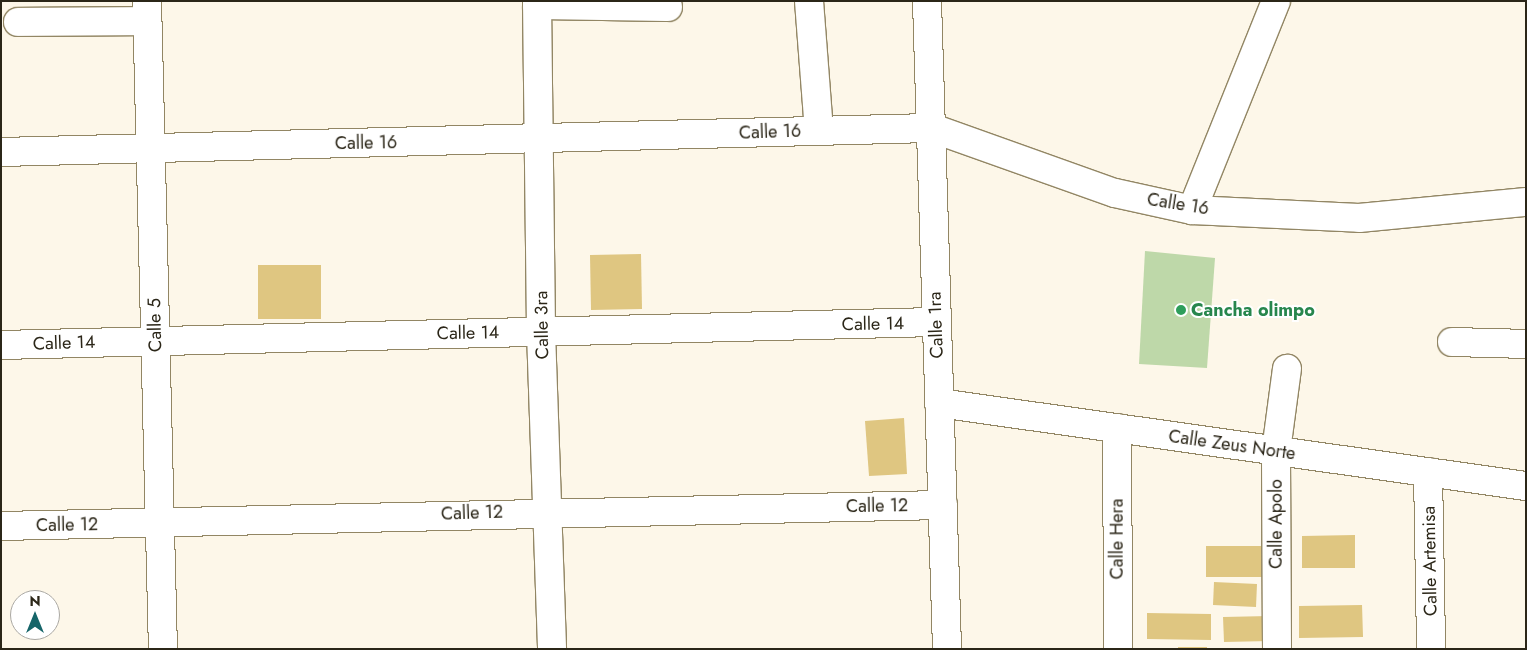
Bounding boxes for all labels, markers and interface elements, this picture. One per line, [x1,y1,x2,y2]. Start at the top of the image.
street label: Calle 16 [738,120,802,144]
street label: Calle 16 [335,132,397,154]
street label: Calle 16 [1145,188,1211,220]
street label: Calle 3ra [531,291,553,359]
street label: Calle 1ra [924,291,948,359]
street label: Calle 5 [144,298,166,352]
place label: Cancha olimpo [1191,299,1315,321]
marker: Cancha olimpo [1175,304,1187,316]
street label: Calle 14 [842,313,904,335]
street label: Calle 14 [437,322,499,344]
street label: Calle 14 [32,331,96,355]
street label: Calle Zeus Norte [1167,425,1297,465]
street label: Calle Apolo [1265,479,1287,569]
street label: Calle 12 [846,495,908,517]
street label: Calle Hera [1106,499,1128,579]
street label: Calle 12 [441,501,503,525]
street label: Calle Artemisa [1418,506,1442,616]
street label: Calle 12 [36,514,98,536]
north arrow [10,590,60,640]
text: N [29,591,41,611]

